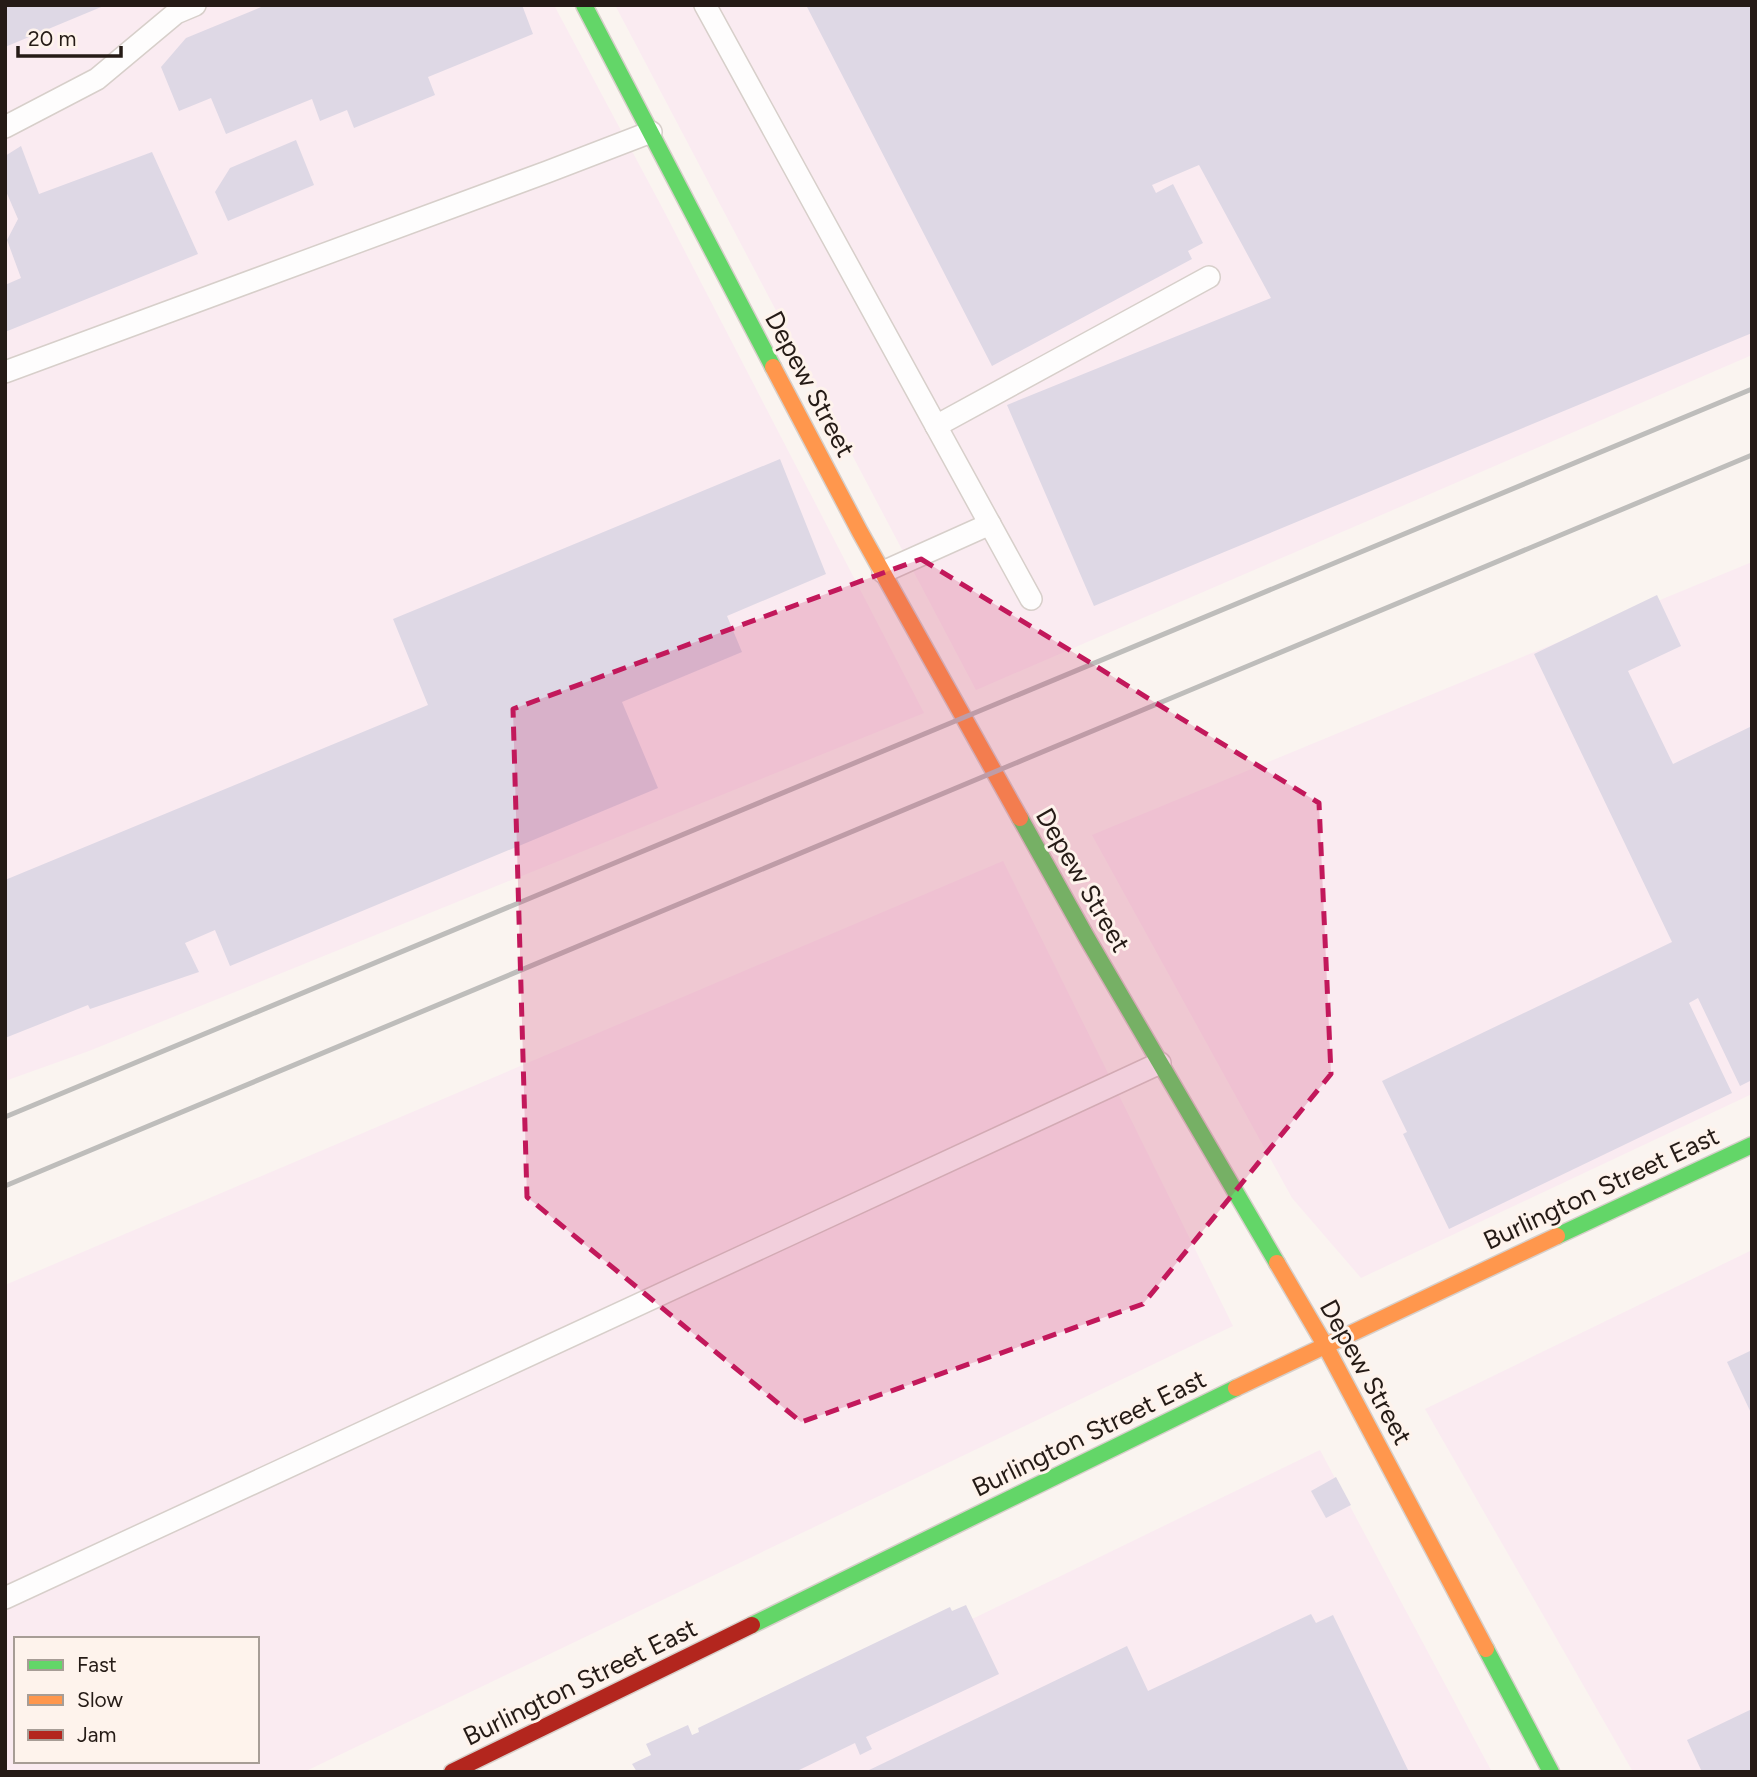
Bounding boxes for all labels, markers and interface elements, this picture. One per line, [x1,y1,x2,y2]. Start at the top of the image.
scale bar [18,14,121,58]
text: 20 m [28,26,76,51]
street label: Depew Street [758,305,862,463]
street label: Depew Street [1029,802,1137,958]
street label: Burlington Street East [1478,1119,1724,1257]
street label: Depew Street [1313,1294,1419,1450]
street label: Burlington Street East [967,1362,1211,1504]
street label: Burlington Street East [458,1611,702,1753]
legend [14,1637,259,1763]
text: Fast [77,1652,117,1677]
text: Slow [77,1687,123,1712]
text: Jam [77,1722,116,1747]

